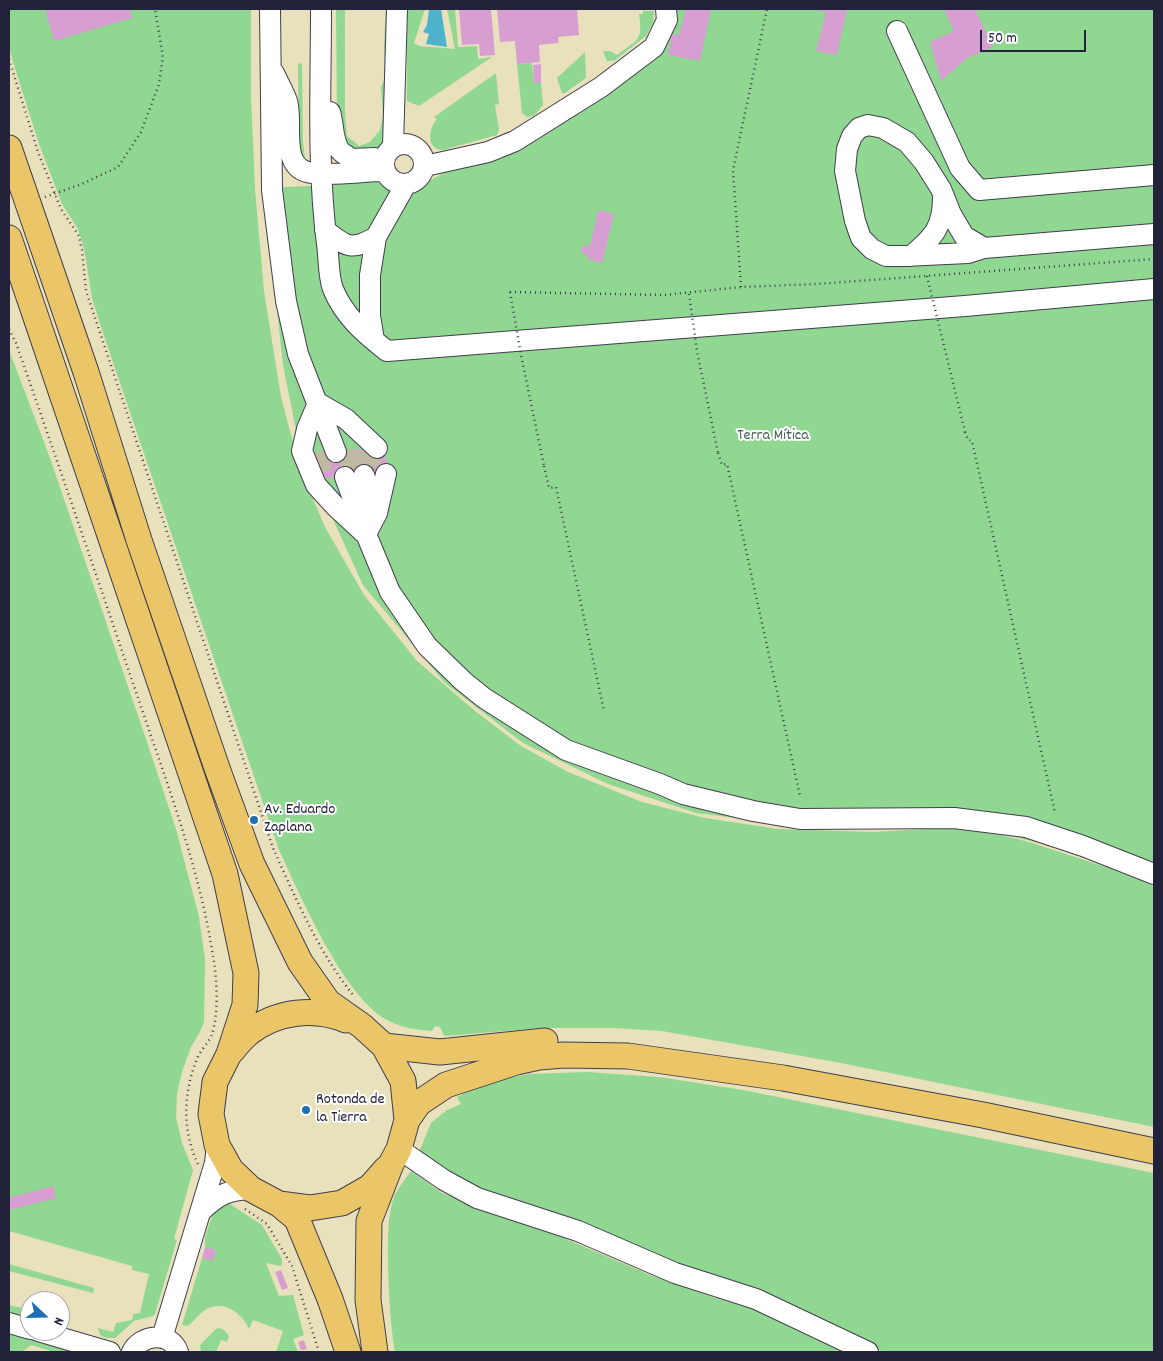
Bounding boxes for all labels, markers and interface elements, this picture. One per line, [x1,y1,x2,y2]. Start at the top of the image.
scale bar [983,20,1089,52]
text: 50 m [988,28,1017,50]
park label: Terra Mítica [737,427,809,447]
place label: Av. Eduardo Zaplana [264,801,335,839]
marker: Av. Eduardo Zaplana [248,814,260,826]
place label: Rotonda de la Tierra [316,1091,385,1129]
marker: Rotonda de la Tierra [300,1104,312,1116]
north arrow [20,1291,70,1341]
text: N [47,1314,69,1328]

